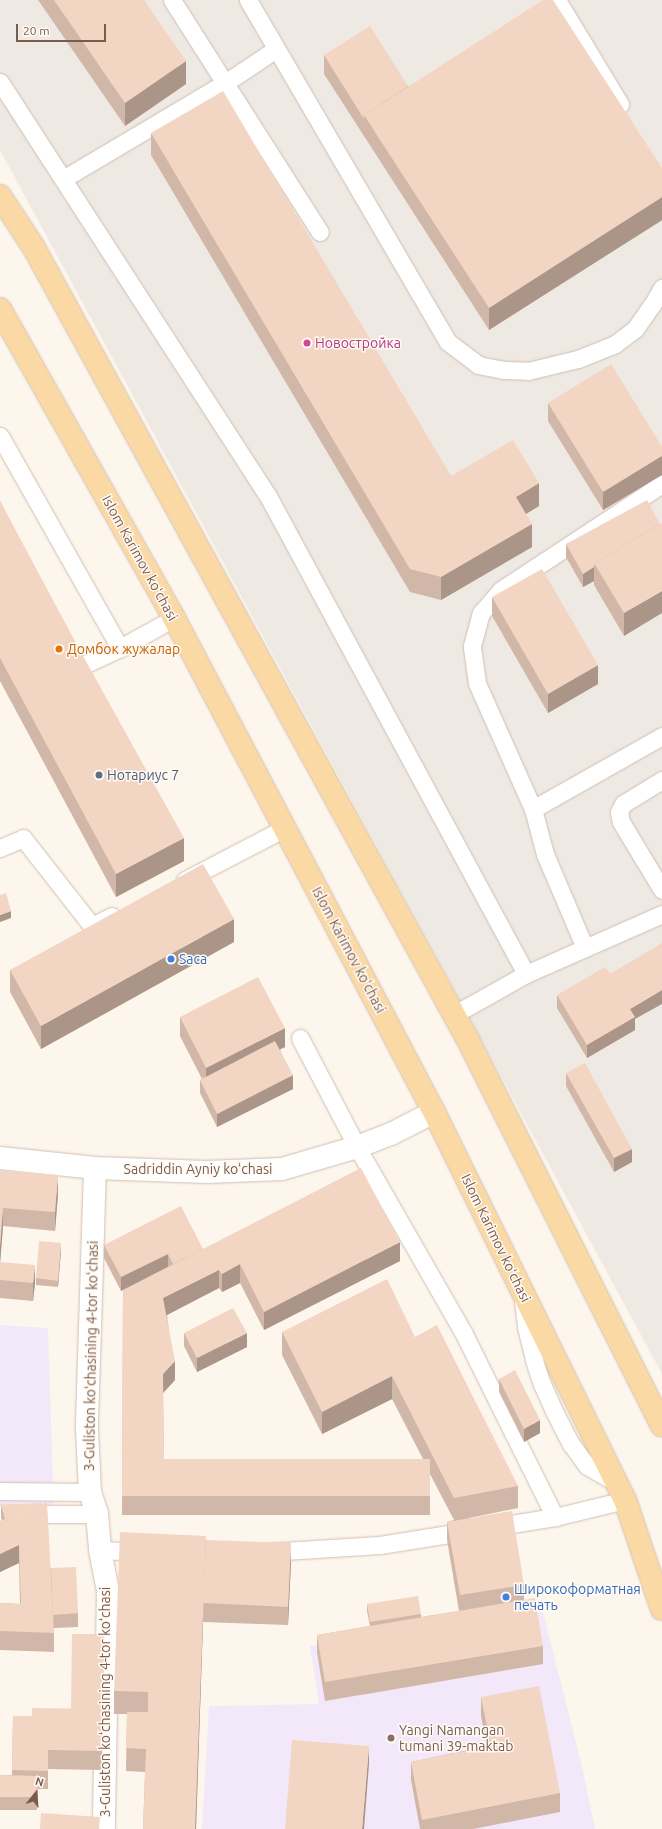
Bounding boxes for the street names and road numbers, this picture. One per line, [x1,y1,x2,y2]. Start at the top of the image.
street label: Islom Karimov koʻchasi [99,492,181,624]
street label: Islom Karimov koʻchasi [309,884,389,1016]
street label: Sadriddin Ayniy koʻchasi [124,1161,272,1177]
street label: Islom Karimov koʻchasi [458,1171,534,1305]
street label: 3-Guliston koʻchasining 4-tor koʻchasi [81,1241,101,1471]
street label: 3-Guliston koʻchasining 4-tor koʻchasi [97,1587,113,1817]

